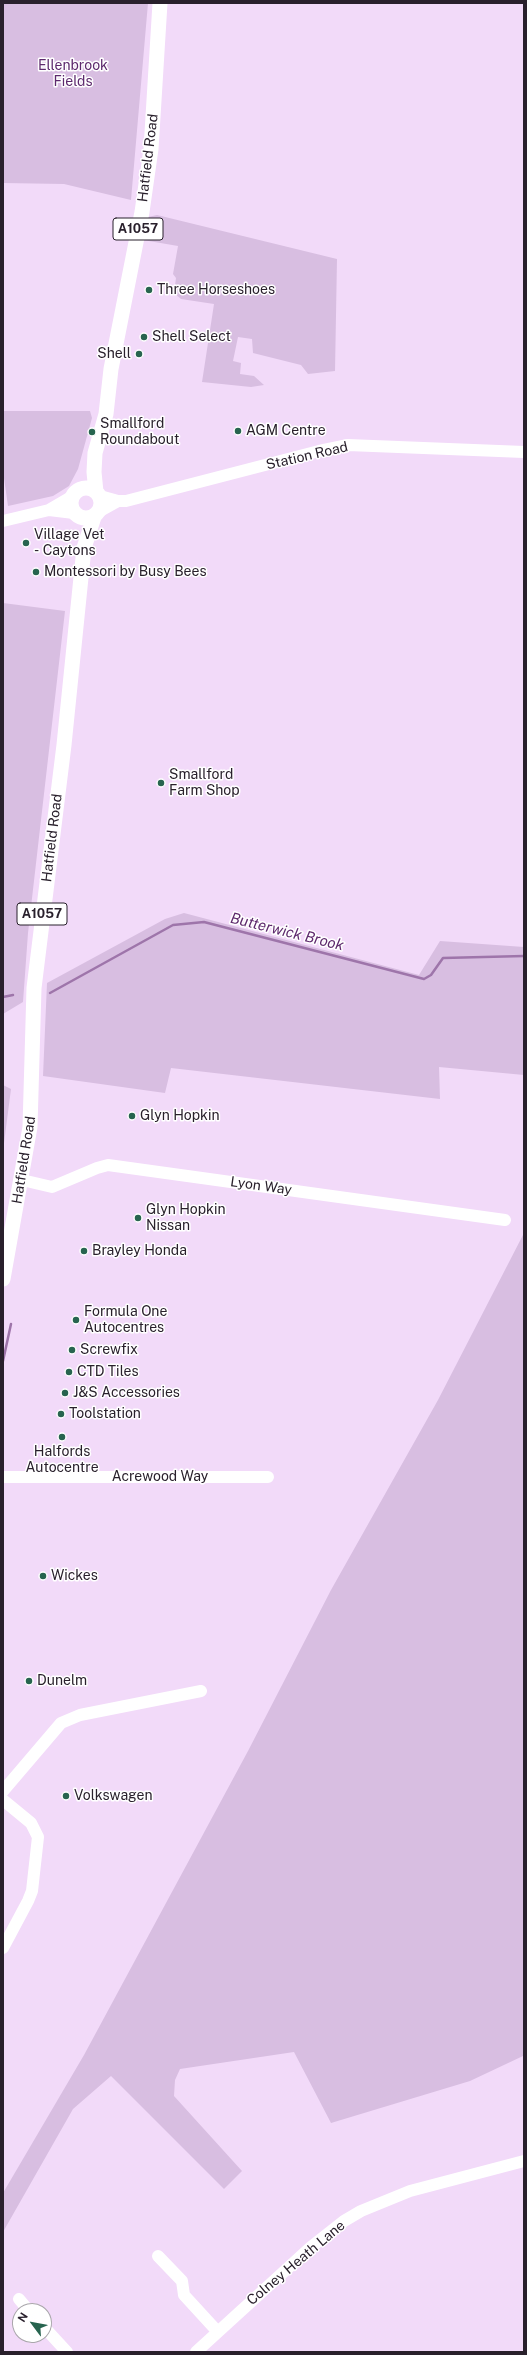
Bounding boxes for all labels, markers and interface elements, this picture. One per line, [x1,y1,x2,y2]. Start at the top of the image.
park label: Ellenbrook Fields [38,58,108,90]
street label: Hatfield Road [134,113,162,203]
road number: A1057 [113,218,163,240]
place label: Three Horseshoes [157,282,275,298]
marker: Three Horseshoes [144,285,154,295]
place label: Shell Select [152,329,231,345]
marker: Shell Select [139,332,149,342]
place label: Shell [97,346,131,362]
marker: Shell [134,349,144,359]
place label: Smallford Roundabout [100,416,179,448]
place label: AGM Centre [246,423,326,439]
marker: AGM Centre [233,426,243,436]
marker: Smallford Roundabout [87,427,97,437]
street label: Station Road [264,438,350,474]
place label: Village Vet - Caytons [34,527,105,560]
marker: Village Vet - Caytons [21,538,31,548]
place label: Montessori by Busy Bees [44,564,206,580]
marker: Montessori by Busy Bees [31,567,41,577]
place label: Smallford Farm Shop [169,767,240,800]
marker: Smallford Farm Shop [156,778,166,788]
street label: Hatfield Road [38,793,66,883]
road number: A1057 [17,903,67,925]
water label: Butterwick Brook [228,909,346,955]
place label: Glyn Hopkin [140,1108,220,1124]
marker: Glyn Hopkin [127,1111,137,1121]
street label: Hatfield Road [9,1115,39,1205]
street label: Lyon Way [229,1173,293,1199]
place label: Glyn Hopkin Nissan [146,1202,226,1234]
marker: Glyn Hopkin Nissan [133,1213,143,1223]
place label: Brayley Honda [92,1243,187,1259]
marker: Brayley Honda [79,1246,89,1256]
place label: Formula One Autocentres [84,1304,167,1336]
marker: Formula One Autocentres [71,1315,81,1325]
place label: Screwfix [80,1342,138,1358]
marker: Screwfix [67,1345,77,1355]
place label: CTD Tiles [77,1364,139,1380]
marker: CTD Tiles [64,1367,74,1377]
place label: J&S Accessories [73,1385,180,1401]
marker: J&S Accessories [60,1388,70,1398]
place label: Toolstation [69,1406,141,1422]
marker: Toolstation [56,1409,66,1419]
marker: Halfords Autocentre [57,1432,67,1442]
place label: Halfords Autocentre [25,1444,99,1476]
street label: Acrewood Way [112,1469,208,1485]
place label: Wickes [51,1568,98,1584]
marker: Wickes [38,1571,48,1581]
place label: Dunelm [37,1673,87,1689]
marker: Dunelm [24,1676,34,1686]
place label: Volkswagen [74,1788,153,1804]
marker: Volkswagen [61,1791,71,1801]
street label: Colney Heath Lane [244,2217,348,2309]
north arrow [12,2303,52,2343]
text: N [15,2310,30,2324]

